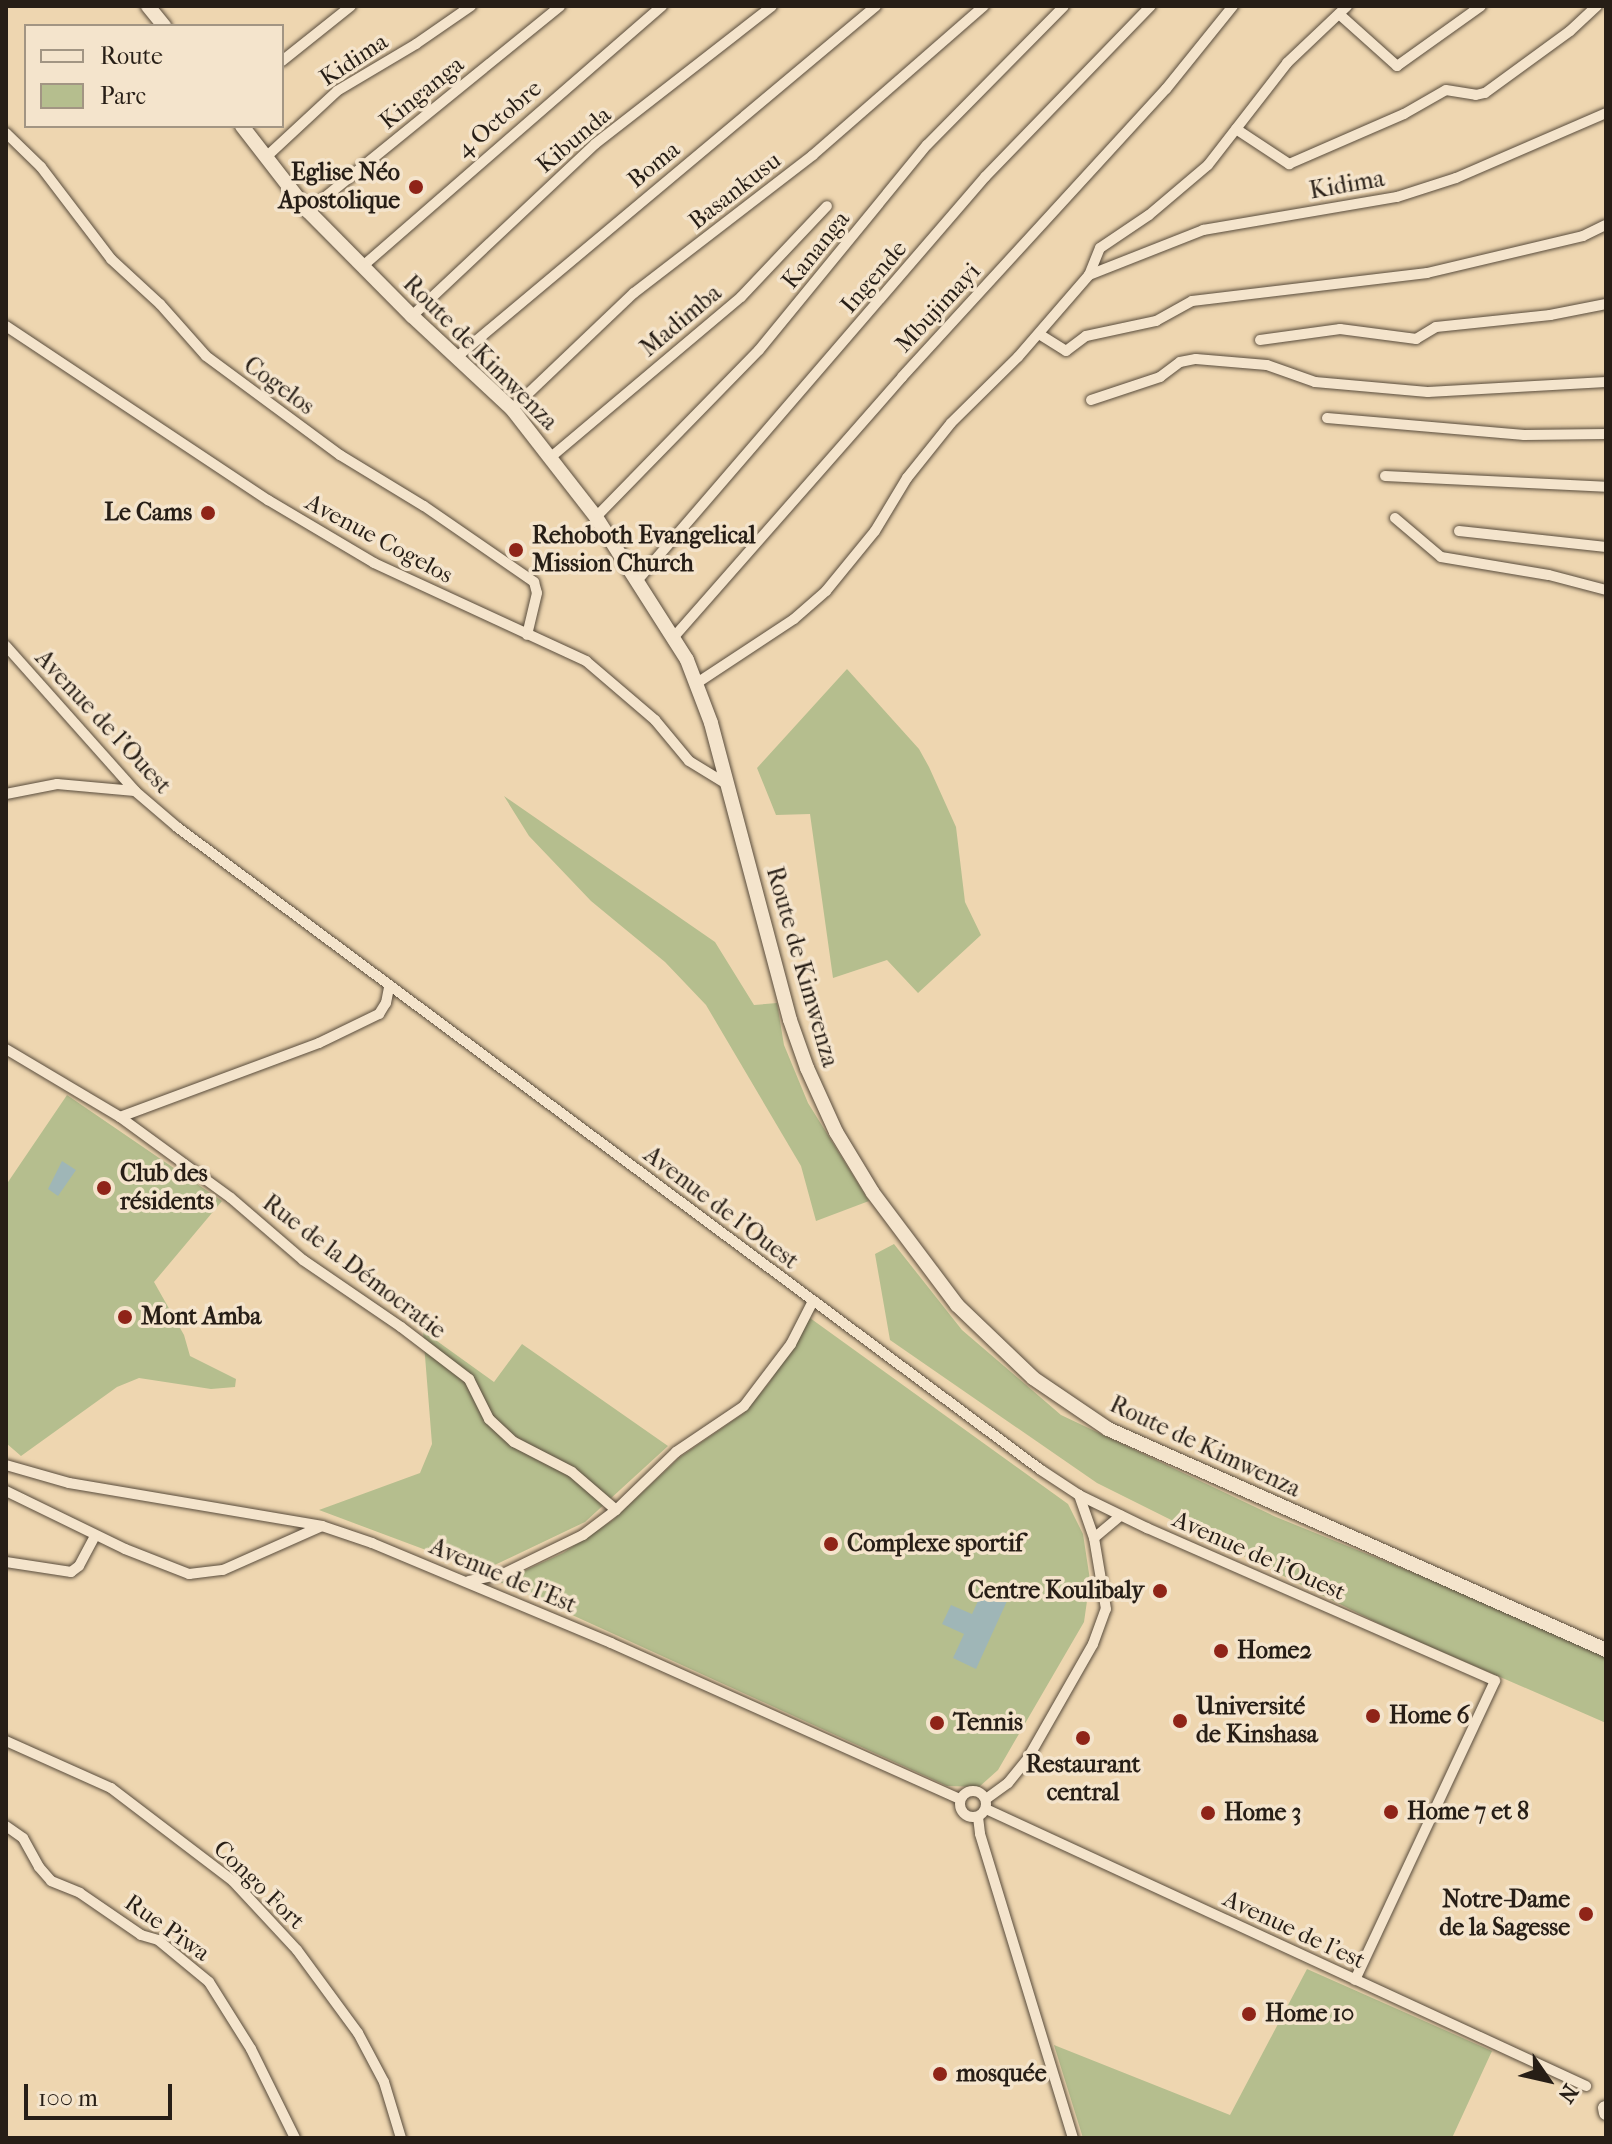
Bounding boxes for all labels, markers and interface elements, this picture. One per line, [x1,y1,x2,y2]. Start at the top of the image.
legend [24,24,284,128]
street label: Kidima [314,27,394,93]
text: Route [100,42,163,70]
street label: Kinganga [374,50,470,136]
street label: 4 Octobre [450,74,548,164]
text: Parc [100,82,146,110]
street label: Kibunda [531,101,617,179]
street label: Boma [622,135,686,195]
street label: Basankusu [683,146,787,236]
place label: Eglise Néo Apostolique [278,159,400,215]
street label: Kidima [1307,164,1387,206]
marker: Eglise Néo Apostolique [407,178,425,196]
street label: Kananga [776,205,856,295]
street label: Ingende [835,235,913,319]
street label: Mbujimayi [889,257,987,359]
street label: Route de Kimwenza [397,270,563,436]
street label: Madimba [635,279,727,363]
street label: Cogelos [238,351,320,421]
street label: Avenue Cogelos [300,488,458,590]
place label: Le Cams [104,499,192,527]
marker: Le Cams [199,504,217,522]
place label: Rehoboth Evangelical Mission Church [532,522,756,578]
marker: Rehoboth Evangelical Mission Church [507,541,525,559]
street label: Avenue de l'Ouest [29,644,177,800]
street label: Route de Kimwenza [760,863,844,1071]
street label: Avenue de l'Ouest [638,1140,804,1276]
place label: Club des résidents [120,1160,214,1216]
marker: Club des résidents [95,1179,113,1197]
street label: Rue de la Démocratie [257,1189,451,1345]
place label: Mont Amba [141,1303,261,1331]
marker: Mont Amba [116,1308,134,1326]
street label: Route de Kimwenza [1105,1390,1305,1504]
street label: Avenue de l'Ouest [1168,1505,1350,1607]
place label: Complexe sportif [847,1530,1023,1558]
street label: Avenue de l'Est [425,1532,581,1620]
marker: Complexe sportif [822,1535,840,1553]
place label: Centre Koulibaly [968,1577,1144,1605]
marker: Centre Koulibaly [1151,1582,1169,1600]
place label: Home2 [1237,1637,1312,1665]
marker: Home2 [1212,1642,1230,1660]
place label: Université de Kinshasa [1196,1693,1318,1749]
place label: Home 6 [1389,1702,1470,1730]
marker: Home 6 [1364,1707,1382,1725]
place label: Tennis [953,1709,1023,1737]
marker: Université de Kinshasa [1171,1712,1189,1730]
marker: Tennis [928,1714,946,1732]
marker: Restaurant central [1074,1729,1092,1747]
place label: Restaurant central [1026,1751,1140,1807]
place label: Home 7 et 8 [1407,1798,1529,1826]
place label: Home 3 [1224,1799,1301,1827]
marker: Home 7 et 8 [1382,1803,1400,1821]
marker: Home 3 [1199,1804,1217,1822]
street label: Congo Fort [207,1834,311,1936]
street label: Avenue de l'est [1218,1885,1370,1975]
place label: Notre-Dame de la Sagesse [1439,1886,1570,1942]
street label: Rue Piwa [119,1888,215,1968]
marker: Notre-Dame de la Sagesse [1577,1905,1595,1923]
place label: Home 10 [1265,2000,1354,2028]
marker: Home 10 [1240,2005,1258,2023]
north arrow [1508,2040,1588,2120]
place label: mosquée [956,2060,1047,2088]
marker: mosquée [931,2065,949,2083]
scale bar [28,2068,176,2118]
text: N [1552,2079,1583,2108]
text: 100 m [38,2084,98,2112]

